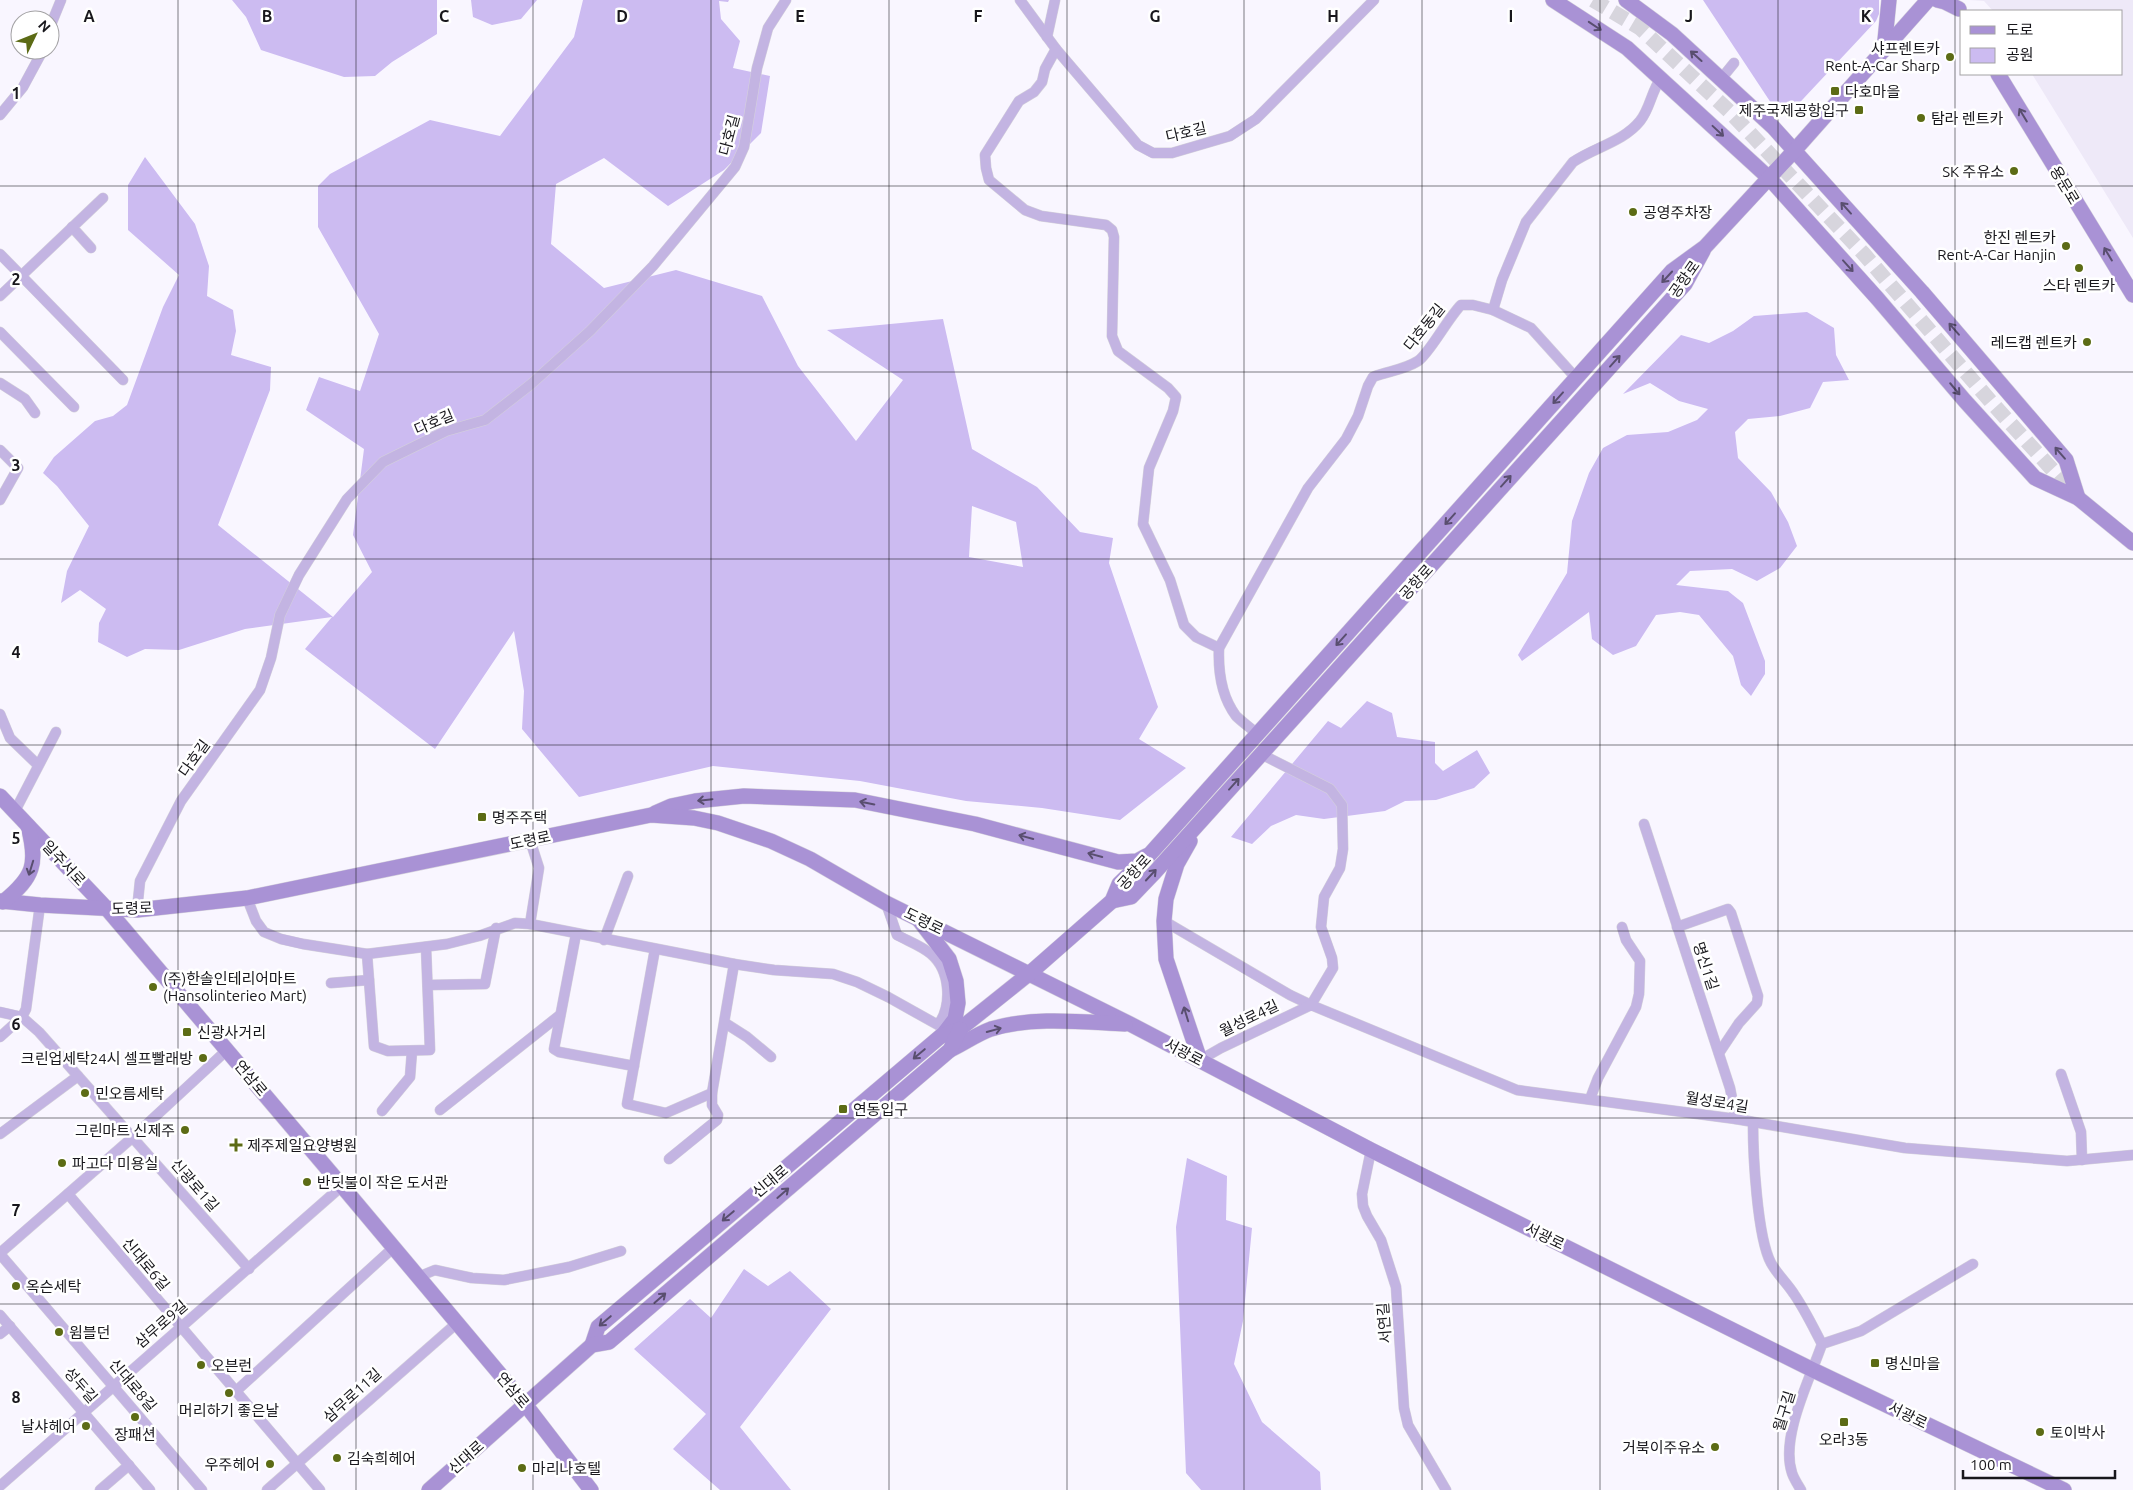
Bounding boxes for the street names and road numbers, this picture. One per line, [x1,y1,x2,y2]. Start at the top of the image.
street label: 다호길 [715,113,743,157]
street label: 다호길 [1164,119,1208,145]
street label: 용문로 [2047,163,2083,207]
street label: 공항로 [1665,257,1703,301]
street label: 다호동길 [1400,300,1448,354]
street label: 다호길 [412,406,456,438]
street label: 공항로 [1396,561,1436,603]
street label: 다호길 [175,736,213,780]
street label: 도령로 [508,827,552,853]
street label: 일주서로 [39,837,89,889]
street label: 공항로 [1114,851,1154,893]
street label: 도령로 [111,899,153,917]
street label: 도령로 [902,904,946,938]
street label: 명신1길 [1690,940,1722,992]
street label: 월성로4길 [1217,996,1281,1040]
street label: 서광로 [1162,1035,1206,1069]
street label: 연삼로 [231,1057,271,1099]
street label: 월성로4길 [1684,1089,1750,1115]
street label: 신광로1길 [168,1155,222,1215]
street label: 신대로 [749,1161,791,1201]
street label: 서광로 [1523,1219,1567,1253]
street label: 신대로6길 [119,1234,173,1294]
street label: 삼무로9길 [131,1297,191,1351]
street label: 서연길 [1374,1302,1394,1344]
street label: 신대로8길 [106,1355,160,1415]
street label: 성두길 [61,1364,101,1406]
street label: 삼무로11길 [320,1365,384,1425]
street label: 연삼로 [493,1369,533,1411]
street label: 월구길 [1770,1389,1798,1433]
street label: 서광로 [1886,1398,1930,1432]
street label: 신대로 [445,1437,487,1477]

